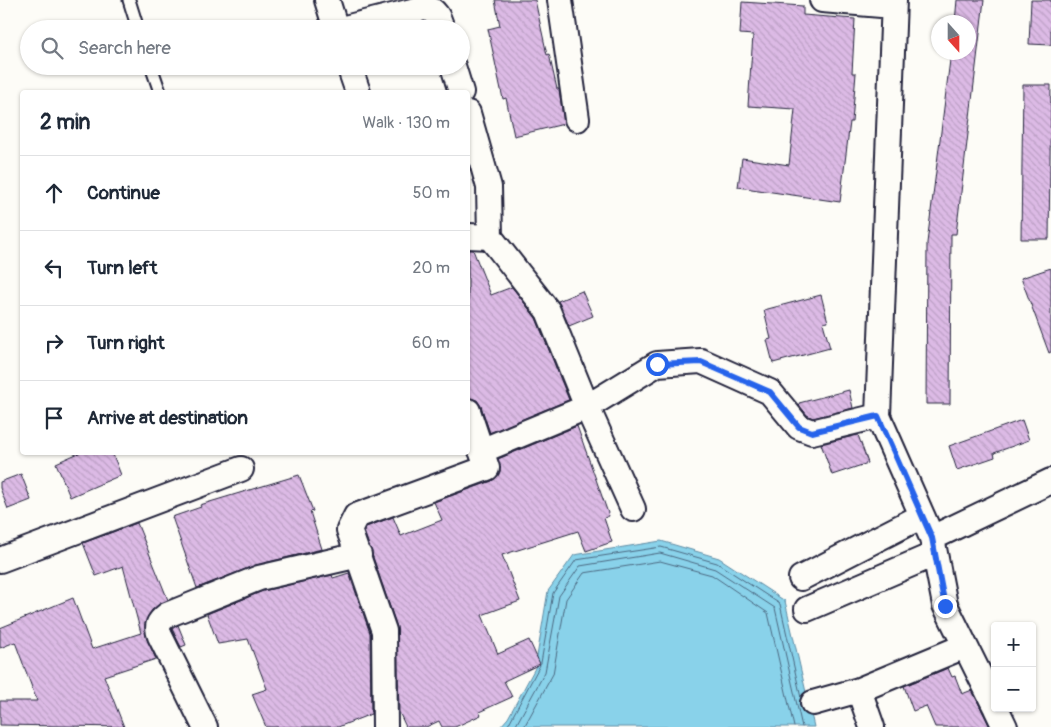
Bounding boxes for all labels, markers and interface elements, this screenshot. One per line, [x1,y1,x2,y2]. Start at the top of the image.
north arrow [931,15,976,60]
search box [20,20,470,75]
icon: search [38,34,66,62]
text: Search here [78,36,171,60]
text: 2 min [40,109,90,136]
text: Walk · 130 m [363,113,450,133]
icon: ahead [40,179,68,207]
text: Continue [87,181,160,205]
text: 50 m [413,183,450,203]
icon: left [40,254,68,282]
text: Turn left [87,256,157,280]
text: 20 m [412,258,450,278]
icon: right [40,329,68,357]
text: Turn right [87,331,165,355]
text: 60 m [412,333,450,353]
route start [646,353,669,376]
icon: arrive [40,404,68,432]
text: Arrive at destination [87,406,248,430]
route end [934,595,957,618]
map controls [991,622,1036,712]
button: + [991,622,1036,667]
button: − [991,667,1036,712]

